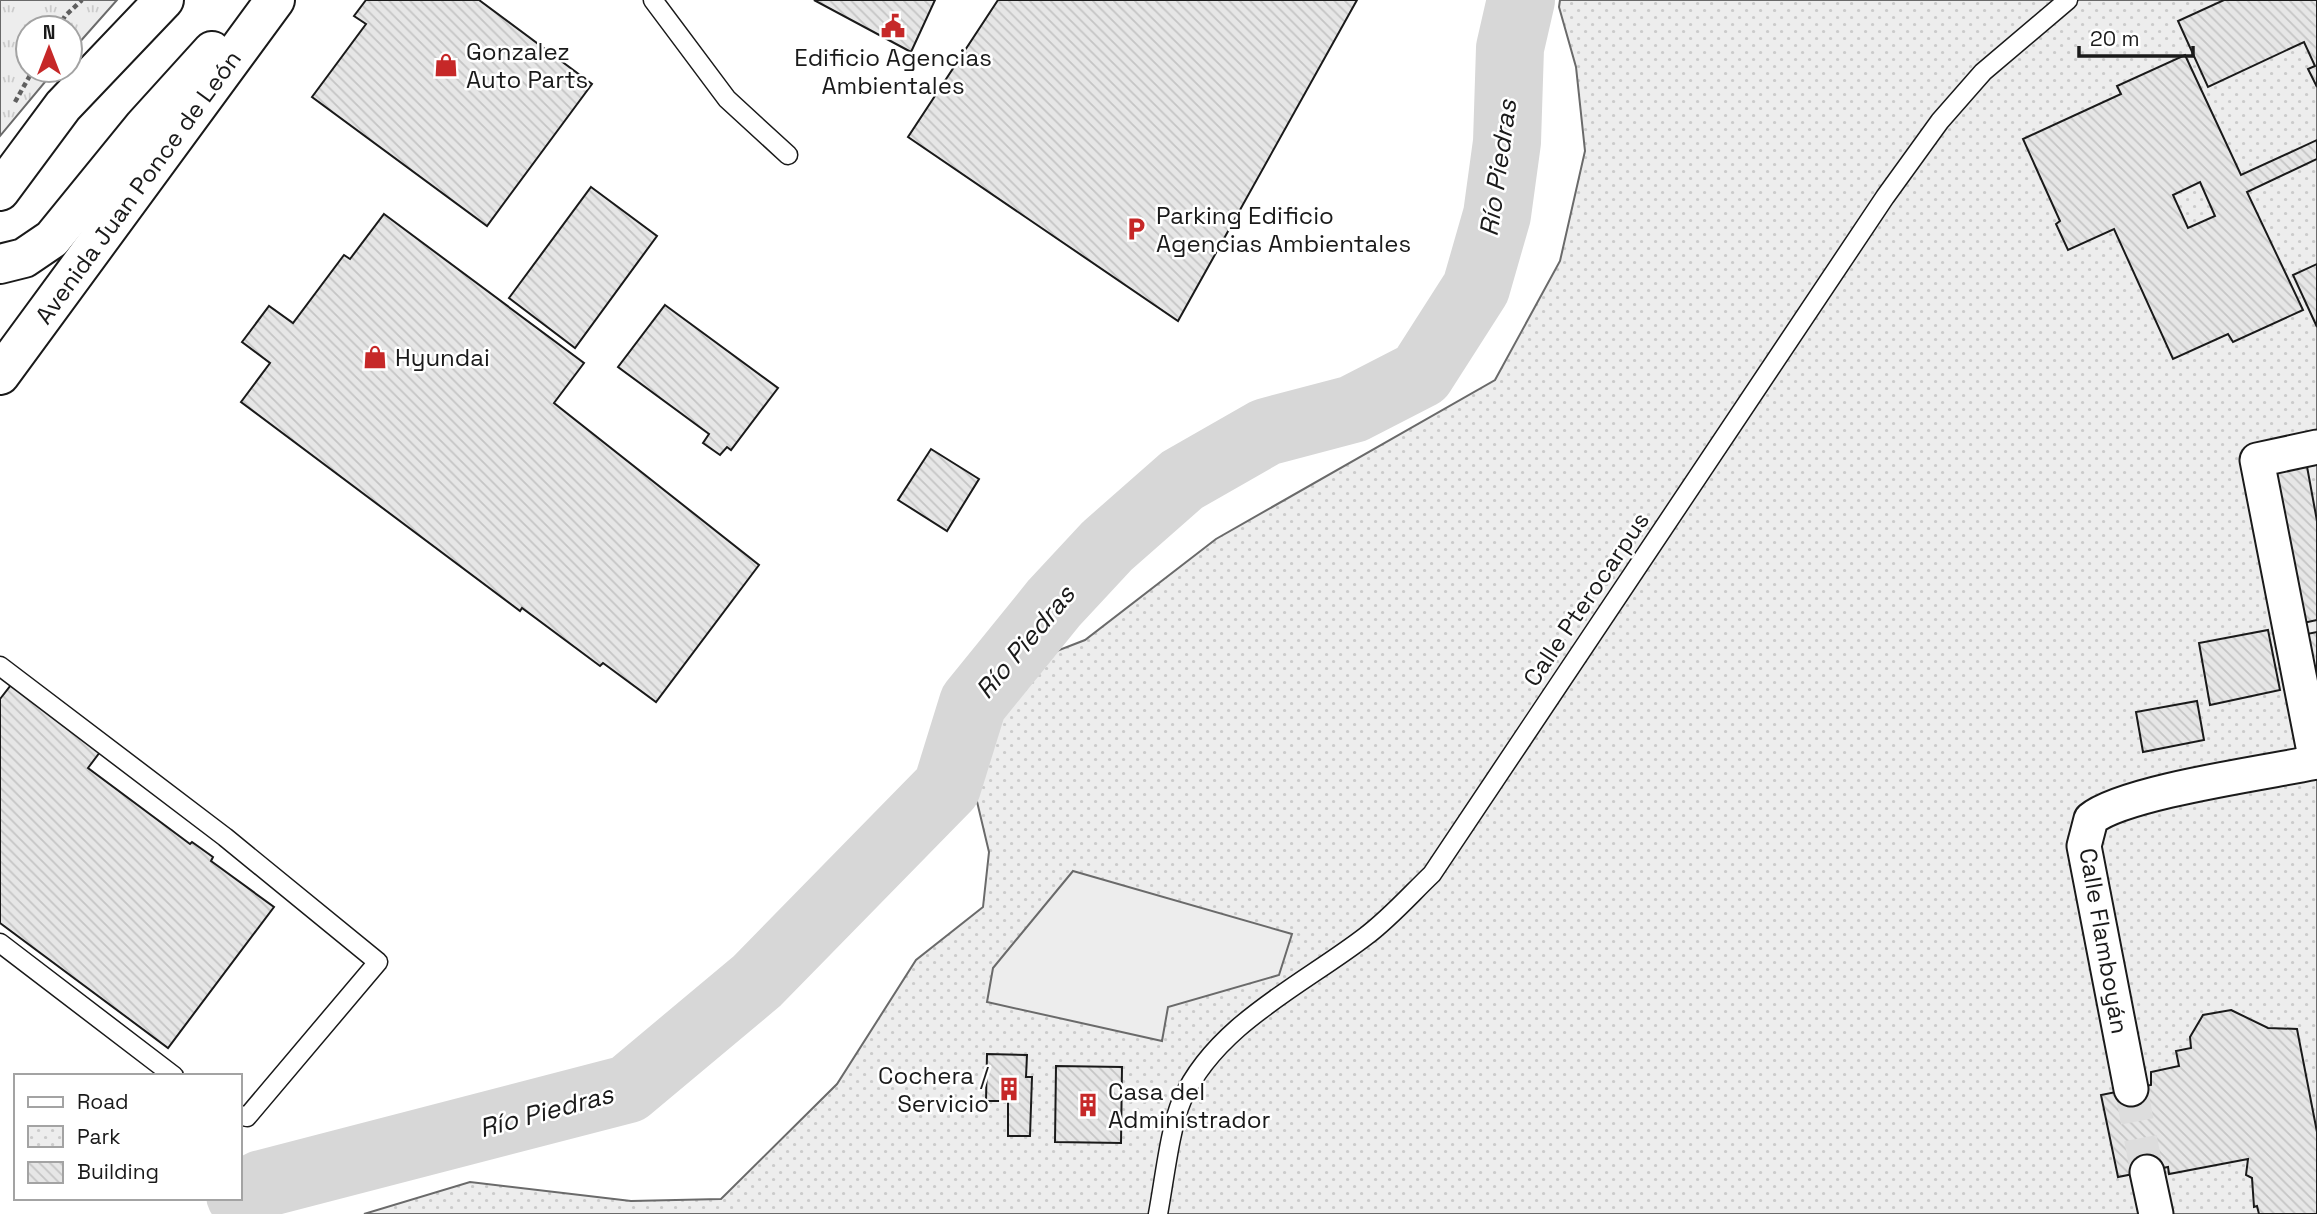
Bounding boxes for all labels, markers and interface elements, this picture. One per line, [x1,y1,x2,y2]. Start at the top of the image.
public building icon: Edificio Agencias Ambientales [879,12,907,40]
north arrow [14,14,84,84]
scale bar [2079,14,2193,58]
text: N [43,20,55,45]
text: 20 m [2090,25,2140,52]
place label: Gonzalez Auto Parts [466,36,588,95]
place label: Edificio Agencias Ambientales [794,42,992,101]
street label: Avenida Juan Ponce de León [28,44,248,330]
shop icon: Gonzalez Auto Parts [432,51,460,79]
water label: Río Piedras [1472,96,1525,238]
place label: Parking Edificio Agencias Ambientales [1156,200,1411,259]
parking icon: Parking Edificio Agencias Ambientales [1122,215,1150,243]
place label: Hyundai [395,342,490,373]
shop icon: Hyundai [361,343,389,371]
street label: Calle Pterocarpus [1516,506,1656,692]
water label: Río Piedras [968,577,1083,706]
street label: Calle Flamboyán [2072,846,2136,1036]
place label: Cochera / Servicio [878,1060,989,1119]
legend [14,1074,242,1200]
building icon: Cochera / Servicio [995,1075,1023,1103]
water label: Río Piedras [475,1076,618,1145]
place label: Casa del Administrador [1108,1076,1271,1135]
text: Road [77,1088,129,1115]
building icon: Casa del Administrador [1074,1091,1102,1119]
text: Park [77,1123,121,1150]
text: Building [77,1158,159,1185]

